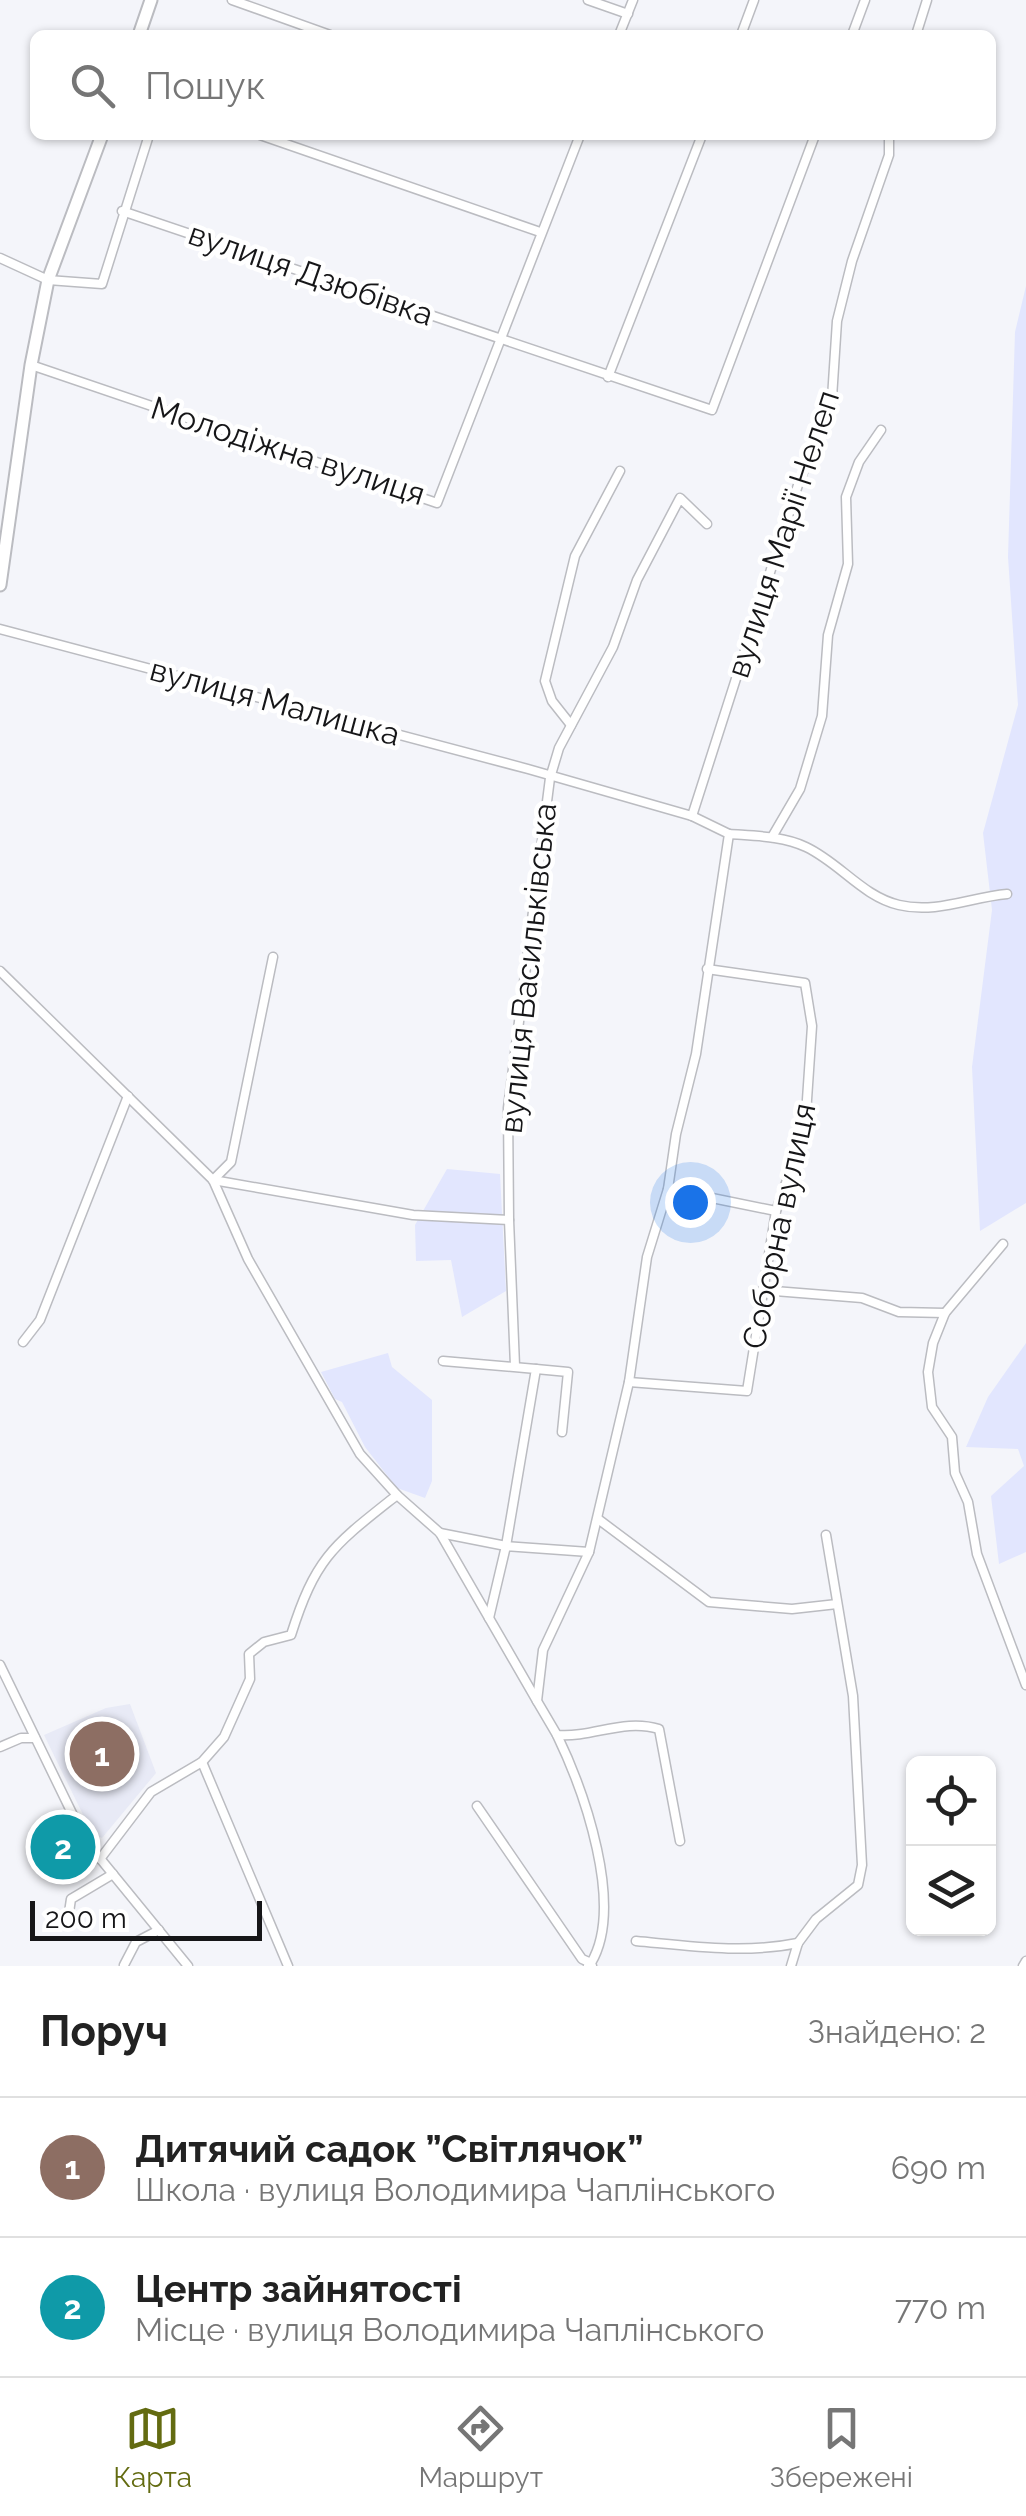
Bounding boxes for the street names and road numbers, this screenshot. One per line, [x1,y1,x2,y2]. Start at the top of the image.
street label: вулиця Дзюбівка [184,214,438,333]
street label: вулиця Марії Нелеп [719,386,846,682]
street label: Молодіжна вулиця [146,389,430,512]
street label: вулиця Малишка [146,650,404,753]
street label: вулиця Васильківська [492,801,563,1135]
street label: Соборна вулиця [734,1100,823,1352]

